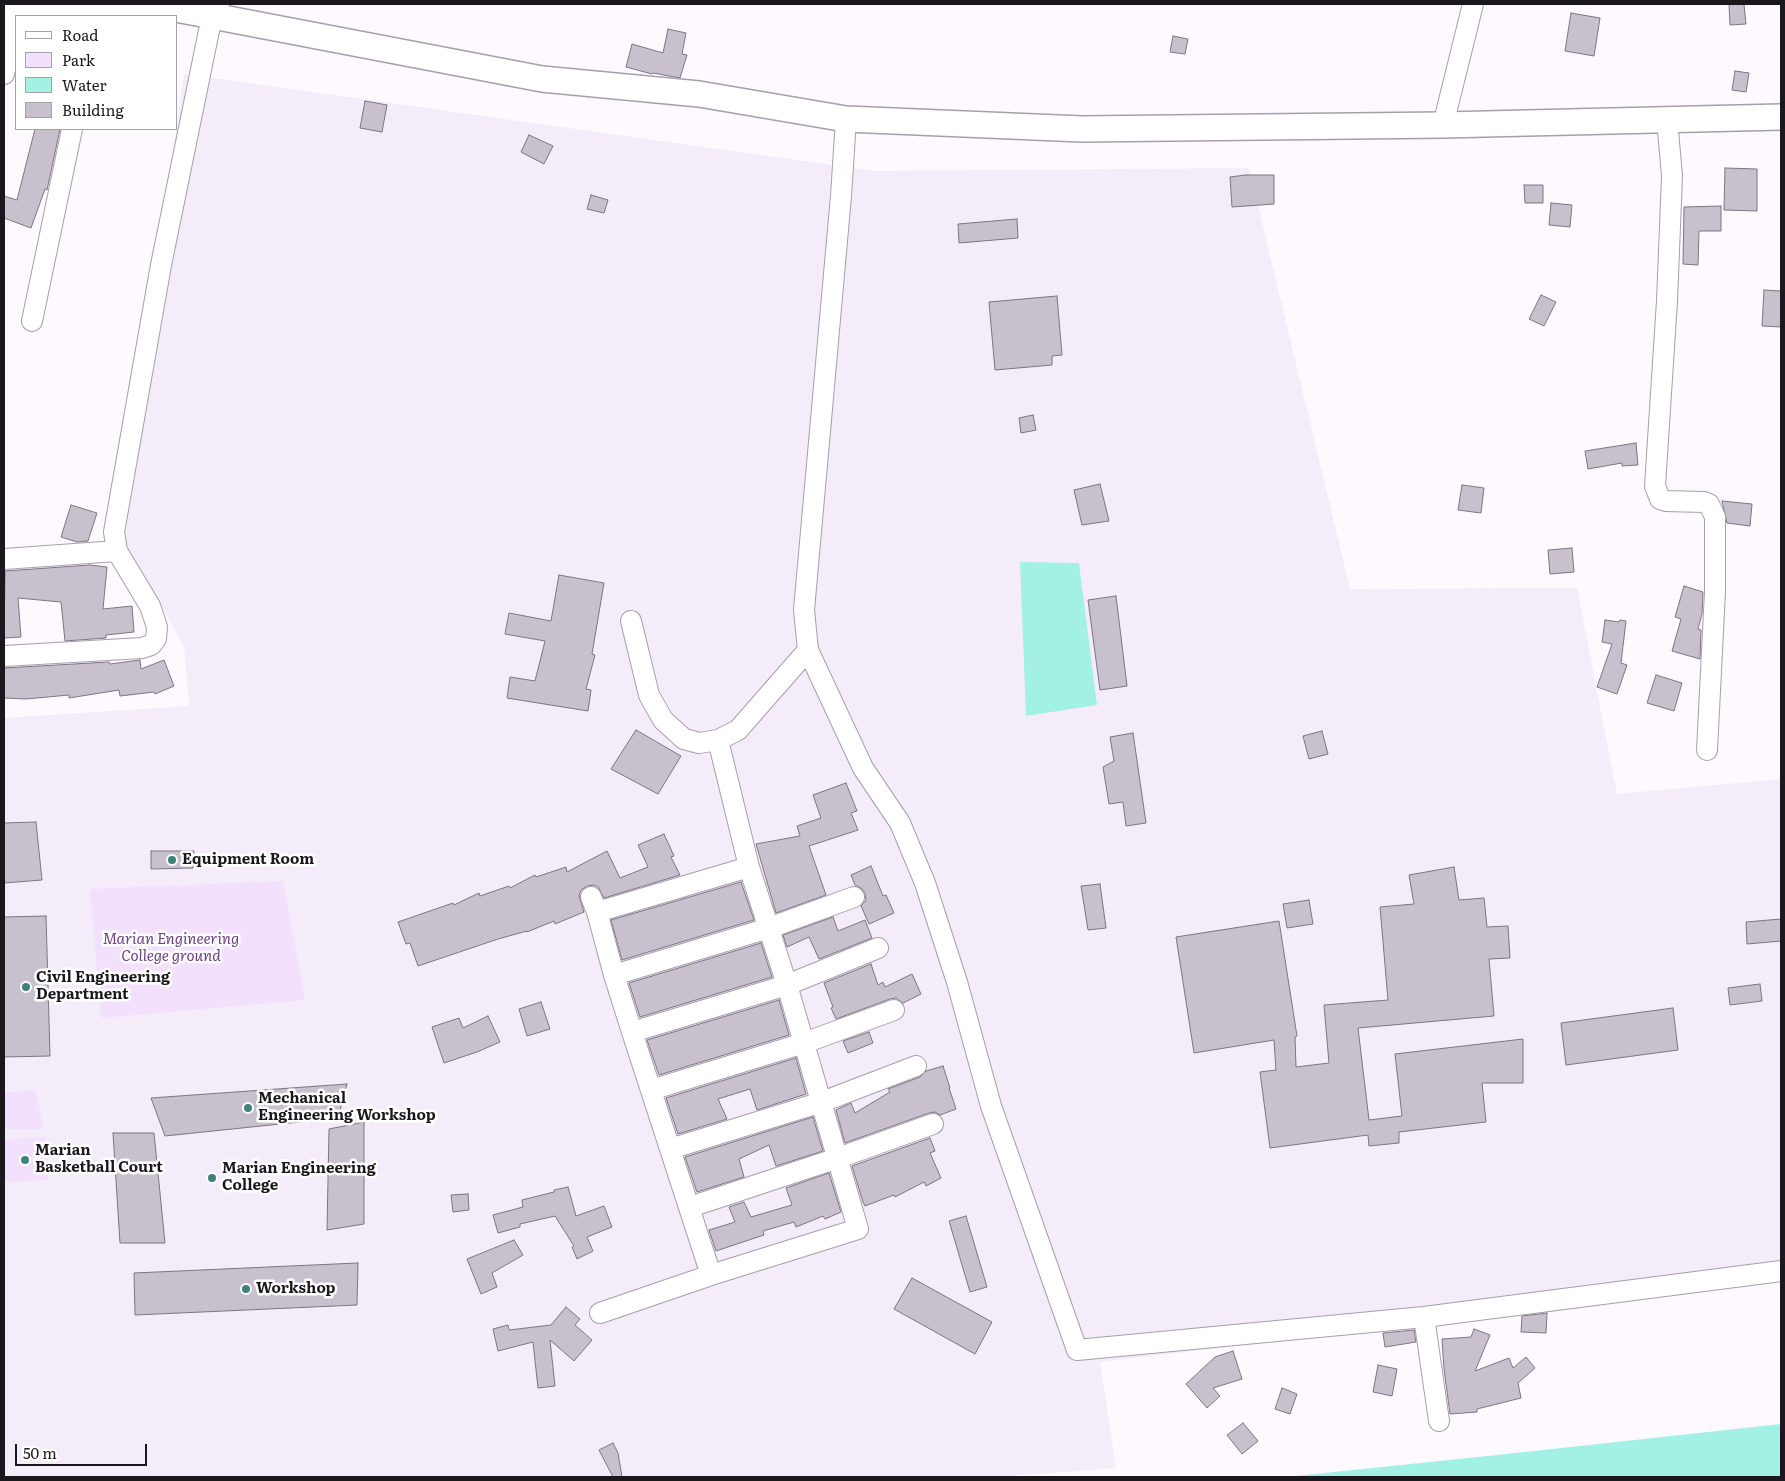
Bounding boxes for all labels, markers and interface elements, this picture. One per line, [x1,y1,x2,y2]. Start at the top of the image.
legend [15,15,178,130]
text: Road [62,23,98,46]
text: Park [62,48,95,71]
text: Water [62,73,107,96]
text: Building [62,98,124,121]
place label: Equipment Room [182,851,314,869]
marker: Equipment Room [166,854,178,866]
park label: Marian Engineering College ground [103,931,239,966]
place label: Civil Engineering Department [36,969,170,1004]
marker: Civil Engineering Department [20,981,32,993]
place label: Mechanical Engineering Workshop [258,1090,436,1125]
marker: Mechanical Engineering Workshop [242,1102,254,1114]
place label: Marian Basketball Court [35,1142,163,1177]
marker: Marian Basketball Court [19,1154,31,1166]
place label: Marian Engineering College [222,1160,376,1195]
marker: Marian Engineering College [206,1172,218,1184]
place label: Workshop [256,1280,335,1298]
marker: Workshop [240,1283,252,1295]
scale bar [18,1434,150,1466]
text: 50 m [23,1441,57,1464]

